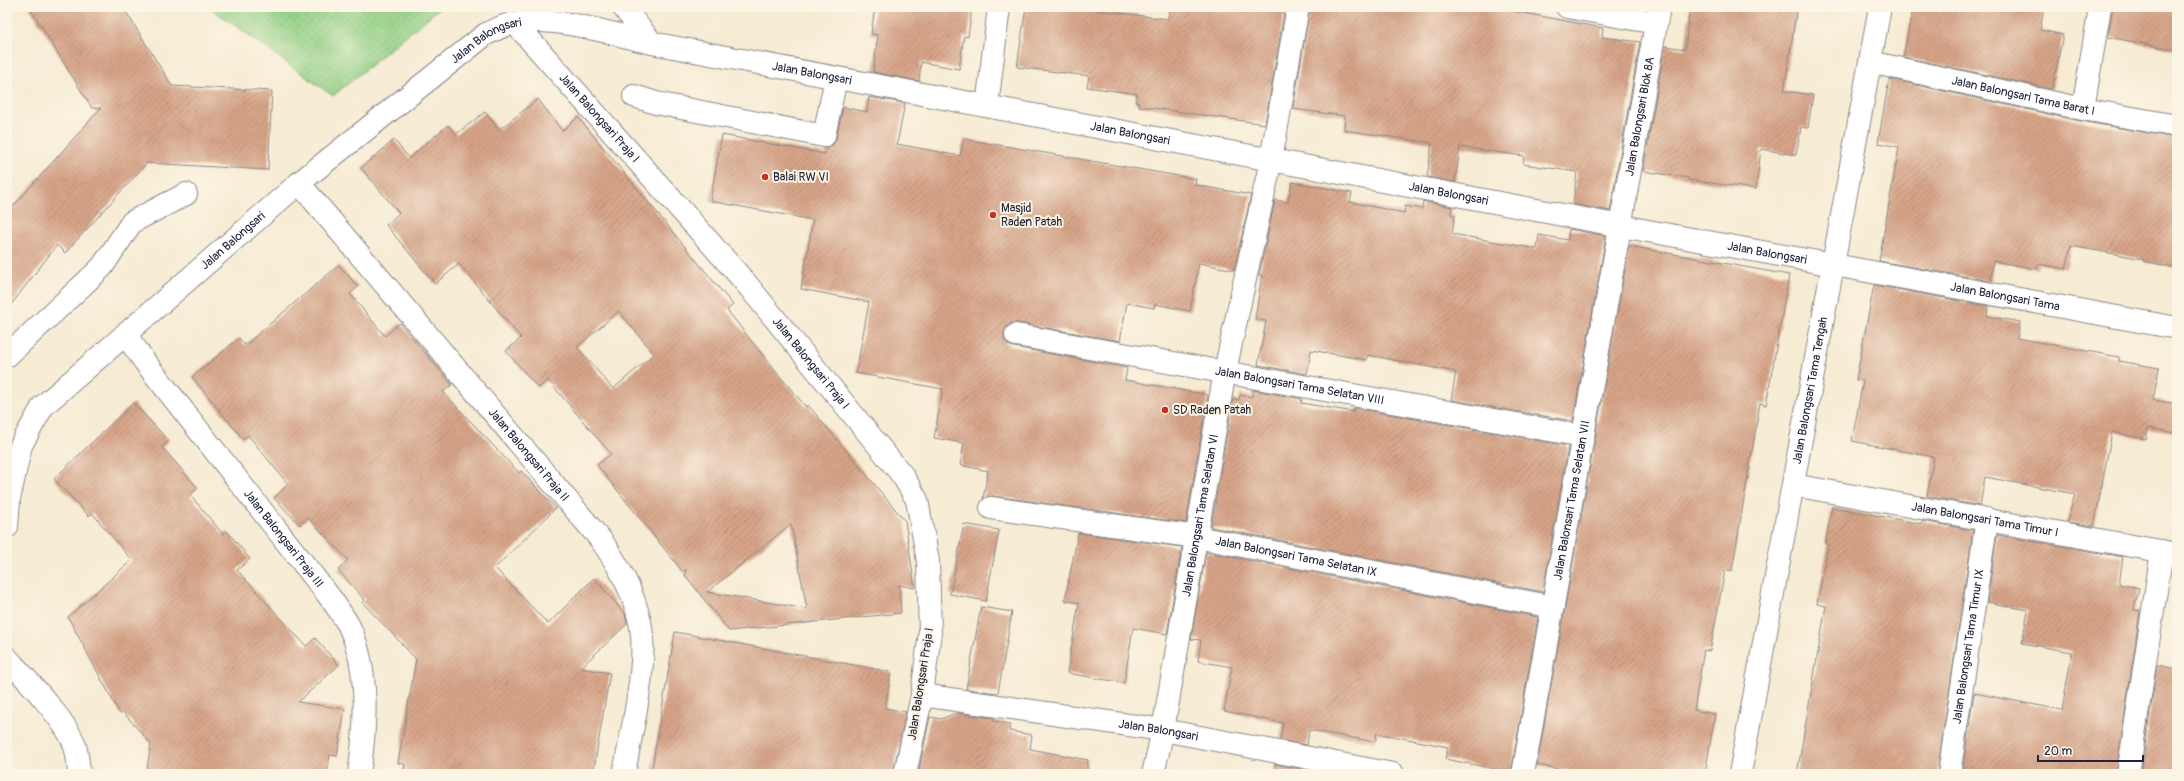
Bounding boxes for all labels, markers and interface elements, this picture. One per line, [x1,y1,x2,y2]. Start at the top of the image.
street label: Jalan Balongsari [448,15,522,67]
street label: Jalan Balongsari Blok 8A [1622,55,1658,177]
street label: Jalan Balongsari [771,58,853,88]
street label: Jalan Balongsari Praja I [556,70,643,166]
street label: Jalan Balongsari Tama Barat I [1950,73,2096,119]
street label: Jalan Balongsari [1089,118,1171,148]
place label: Balai RW VI [773,170,829,185]
marker: Balai RW VI [760,172,770,182]
street label: Jalan Balongsari [1408,179,1490,208]
place label: Masjid Raden Patah [1001,201,1062,230]
street label: Jalan Balongsari [198,208,268,273]
marker: Masjid Raden Patah [988,210,998,220]
street label: Jalan Balongsari [1726,238,1808,267]
street label: Jalan Balongsari Tama [1949,279,2062,314]
street label: Jalan Balongsari Praja I [769,314,853,412]
street label: Jalan Balongsari Tama Tengah [1789,315,1831,465]
street label: Jalan Balongsari Tama Selatan VIII [1214,363,1385,408]
place label: SD Raden Patah [1173,403,1252,418]
street label: Jalan Balongsari Praja II [485,405,573,504]
marker: SD Raden Patah [1160,405,1170,415]
street label: Jalan Balonsari Tama Selatan VII [1550,419,1593,581]
street label: Jalan Balongsari Tama Selatan VI [1179,433,1221,598]
street label: Jalan Balongsari Praja III [241,487,327,591]
street label: Jalan Balongsari Tama Timur I [1910,499,2060,540]
street label: Jalan Balongsari Tama Selatan IX [1214,533,1378,580]
street label: Jalan Balongsari Tama Timur IX [1949,568,1987,725]
street label: Jalan Balongsari Praja I [905,627,937,741]
street label: Jalan Balongsari [1118,716,1200,744]
scale bar [2038,737,2143,763]
text: 20 m [2044,744,2073,759]

